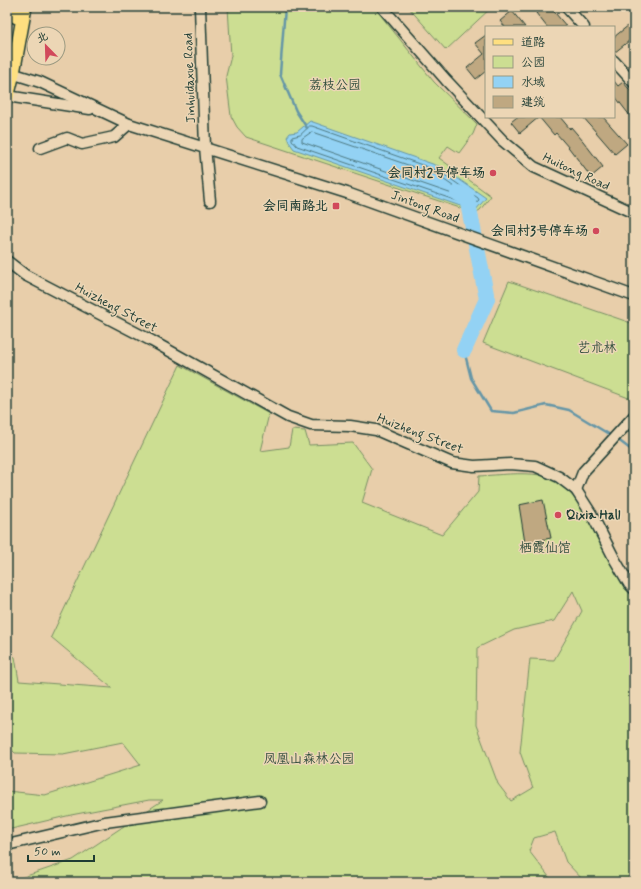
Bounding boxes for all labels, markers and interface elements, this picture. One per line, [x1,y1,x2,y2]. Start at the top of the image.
north arrow [26,26,66,66]
legend [485,26,615,118]
text: 北 [35,29,50,46]
street label: Jinhuidaxue Road [180,32,200,124]
text: 道路 [521,35,545,51]
text: 公园 [521,55,545,71]
text: 水域 [521,75,545,91]
park label: 荔枝公园 [309,77,361,94]
text: 建筑 [521,95,545,111]
street label: Huitong Road [540,149,612,195]
place label: 会同村2号停车场 [388,165,485,182]
marker: 会同村2号停车场 [488,168,498,178]
street label: Jintong Road [388,187,461,229]
place label: 会同南路北 [263,198,328,215]
marker: 会同南路北 [331,201,341,211]
place label: 会同村3号停车场 [491,223,588,240]
marker: 会同村3号停车场 [591,226,601,236]
street label: Huizheng Street [71,279,160,339]
park label: 艺术林 [577,340,617,357]
street label: Huizheng Street [374,410,465,460]
place label: Qixia Hall [566,507,621,524]
marker: Qixia Hall [553,510,563,520]
park label: 栖霞仙馆 [519,540,571,557]
park label: 凤凰山森林公园 [263,751,355,768]
scale bar [28,837,94,863]
text: 50 m [34,844,61,860]

